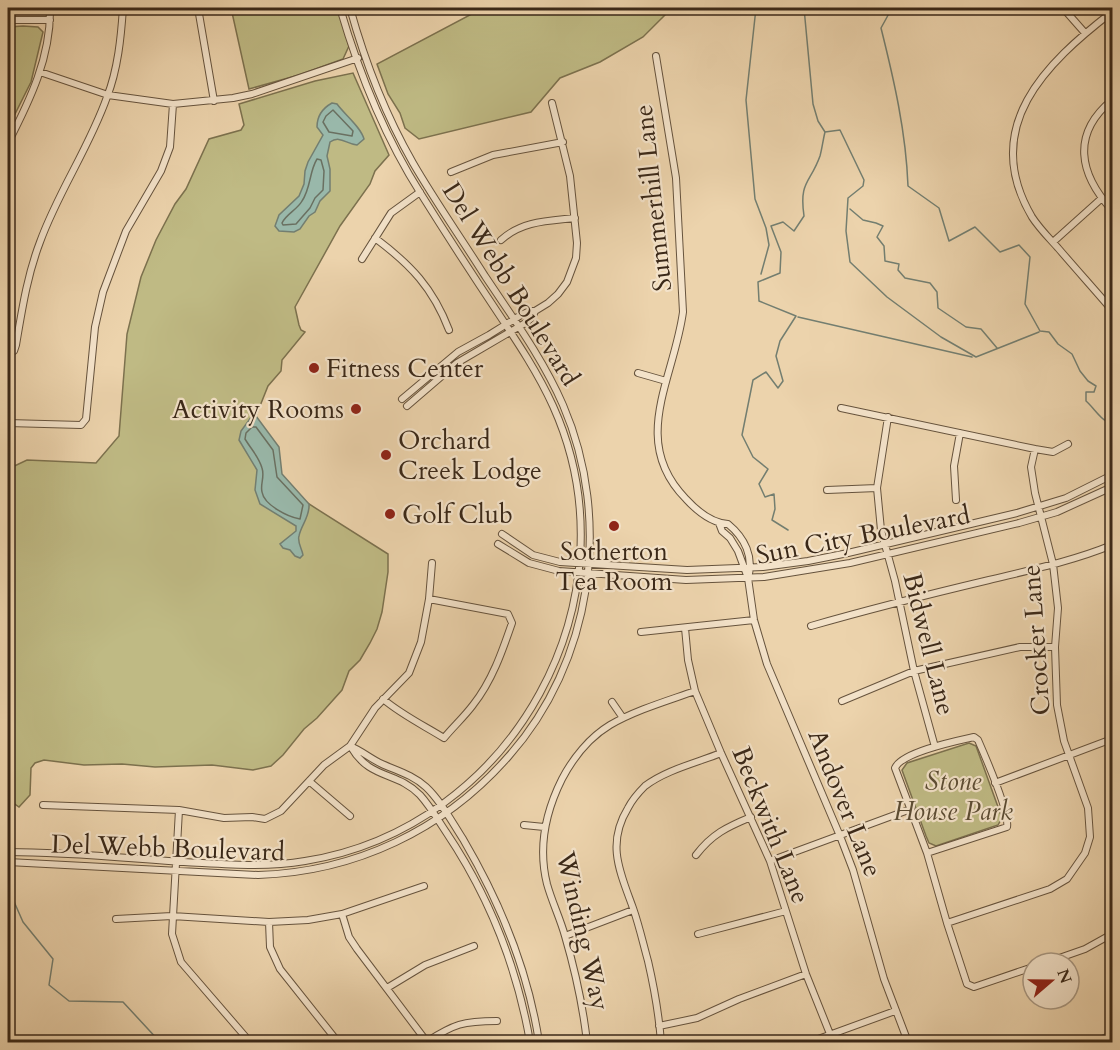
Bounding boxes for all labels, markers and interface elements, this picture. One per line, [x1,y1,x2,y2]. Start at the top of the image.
street label: Summerhill Lane [626,103,680,293]
street label: Del Webb Boulevard [434,175,588,393]
place label: Fitness Center [326,351,484,386]
marker: Fitness Center [307,361,321,375]
place label: Activity Rooms [172,392,344,427]
marker: Activity Rooms [349,402,363,416]
place label: Orchard Creek Lodge [398,423,542,488]
marker: Orchard Creek Lodge [379,448,393,462]
place label: Golf Club [402,497,513,532]
street label: Sun City Boulevard [753,497,973,573]
marker: Golf Club [383,507,397,521]
marker: Sotherton Tea Room [607,519,621,533]
place label: Sotherton Tea Room [555,534,673,599]
street label: Crocker Lane [1013,563,1059,717]
street label: Bidwell Lane [894,569,964,719]
street label: Andover Lane [800,724,890,882]
street label: Beckwith Lane [724,741,818,909]
park label: Stone House Park [893,764,1013,829]
street label: Del Webb Boulevard [50,826,286,870]
street label: Winding Way [548,847,618,1014]
north arrow [1021,951,1081,1011]
text: N [1051,966,1077,987]

